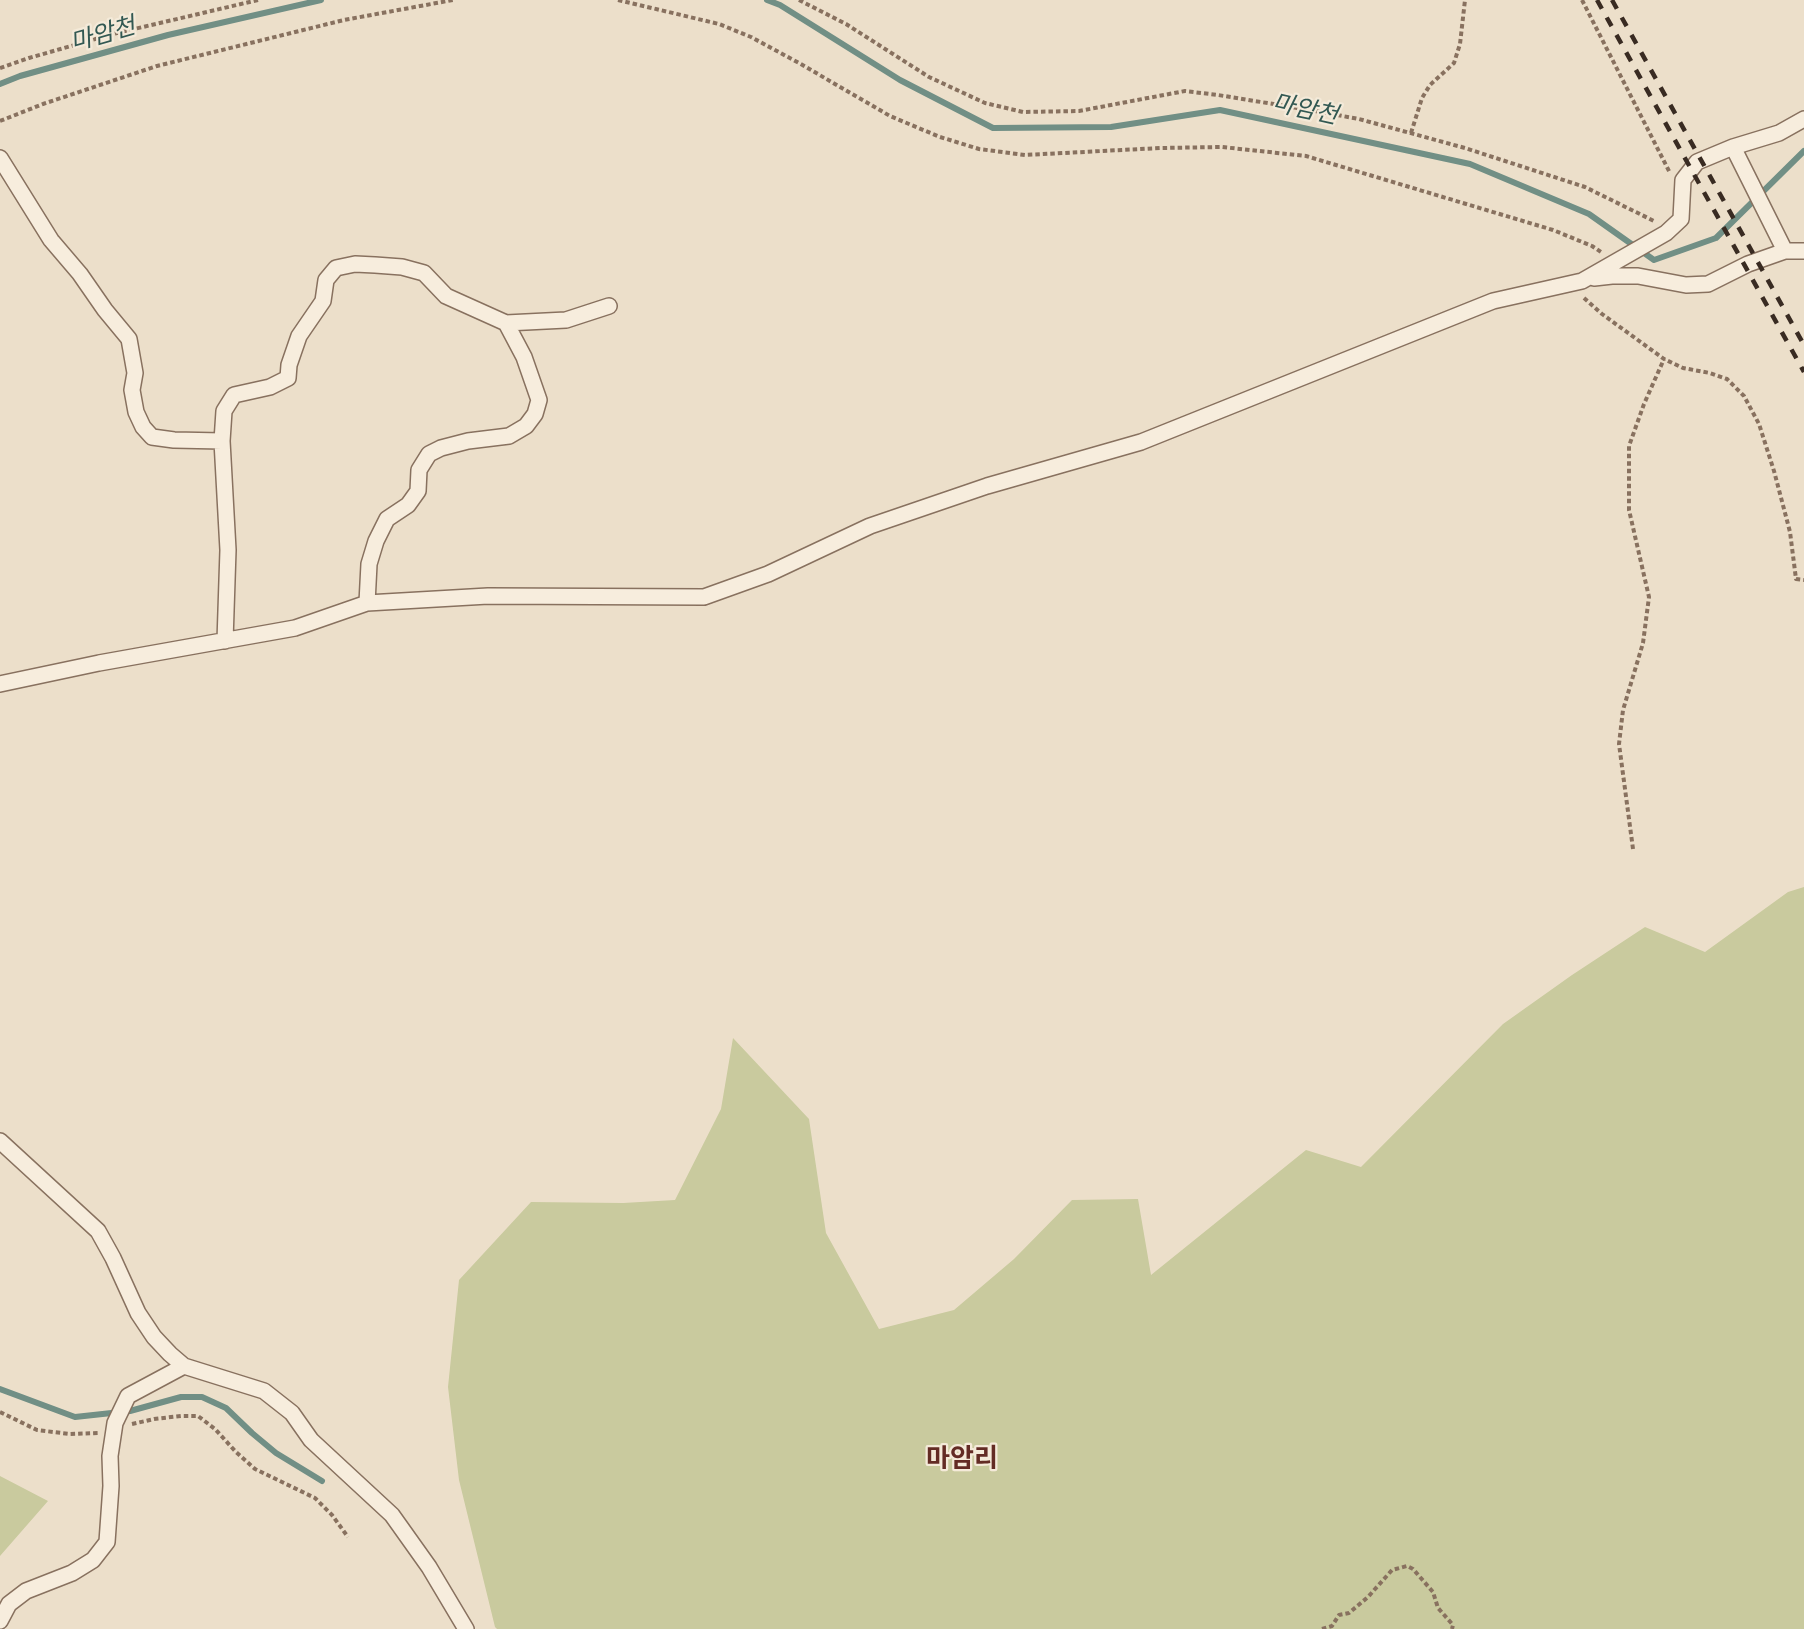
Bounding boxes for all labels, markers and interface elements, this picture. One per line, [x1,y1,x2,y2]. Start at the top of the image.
water label: 마암천 [67,12,139,58]
water label: 마암천 [1270,89,1340,131]
district label: 마암리 [926,1444,998,1476]

